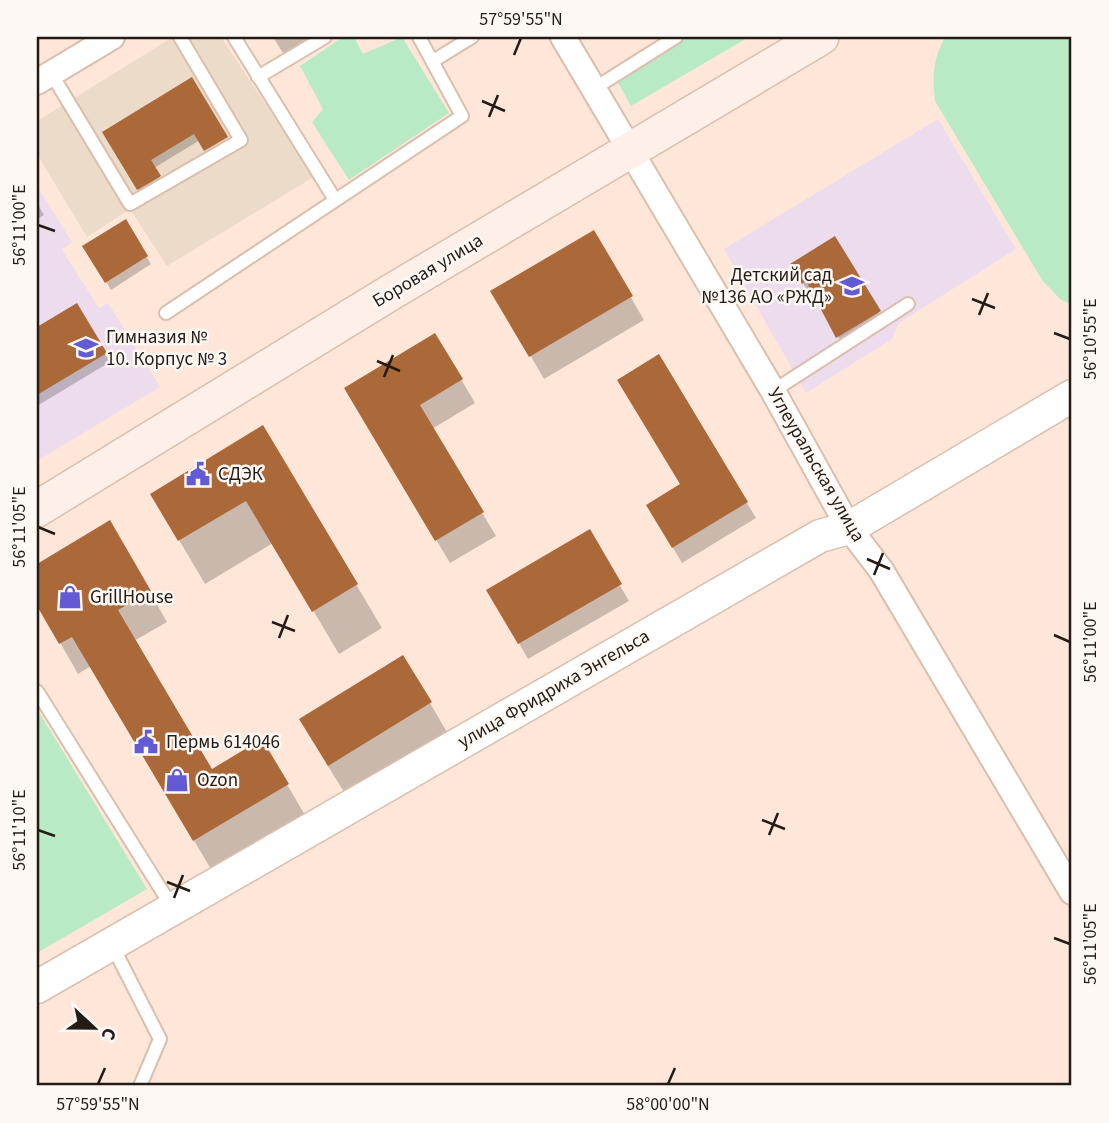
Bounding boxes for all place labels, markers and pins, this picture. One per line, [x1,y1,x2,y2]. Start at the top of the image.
place label: Детский сад №136 АО «РЖД» [701,262,832,311]
school or university icon: Детский сад №136 АО «РЖД» [838,272,866,300]
place label: Гимназия № 10. Корпус № 3 [106,324,227,373]
school or university icon: Гимназия № 10. Корпус № 3 [72,334,100,362]
public building icon: СДЭК [184,460,212,488]
place label: СДЭК [218,461,263,488]
shop icon: GrillHouse [56,583,84,611]
place label: GrillHouse [90,584,173,611]
public building icon: Пермь 614046 [132,728,160,756]
place label: Пермь 614046 [166,729,280,756]
shop icon: Ozon [163,766,191,794]
place label: Ozon [197,767,238,794]

